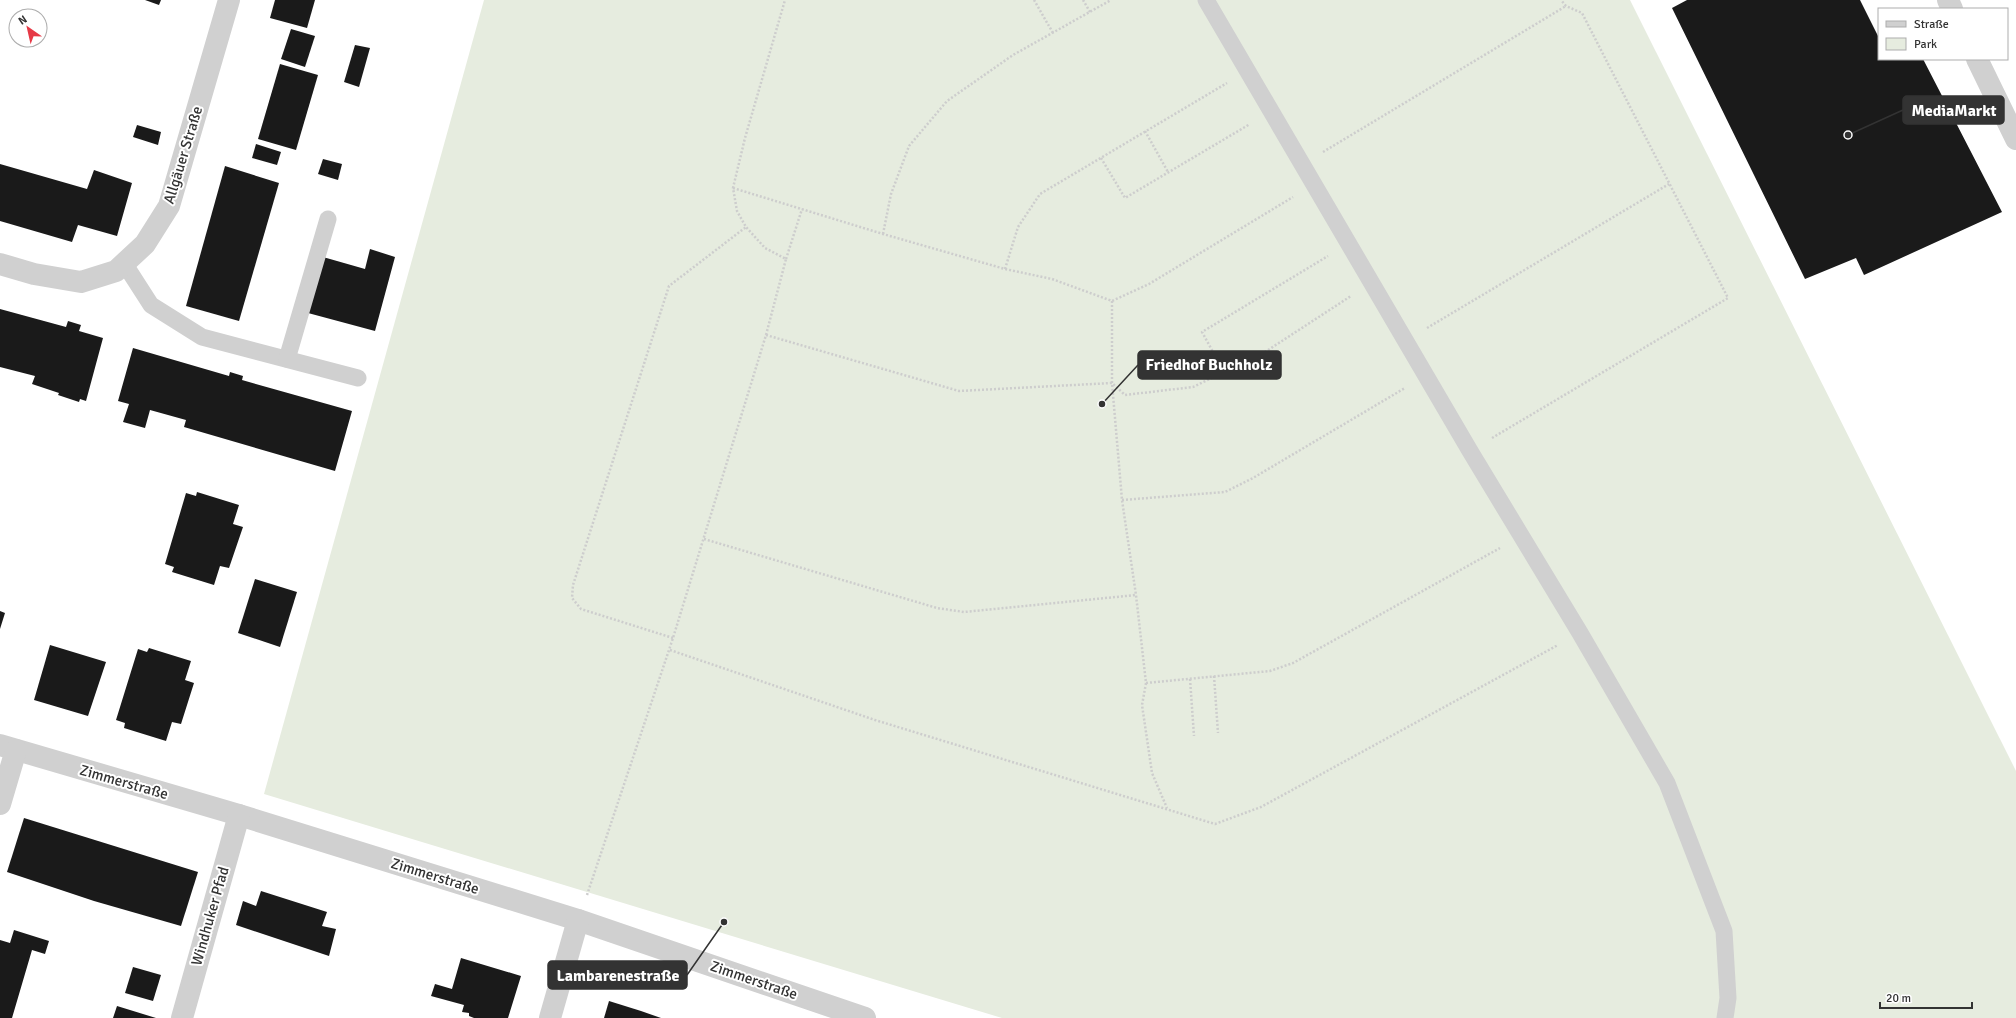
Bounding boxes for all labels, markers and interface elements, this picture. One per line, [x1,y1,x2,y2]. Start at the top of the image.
north arrow [8,8,48,48]
legend [1878,8,2008,60]
text: N [16,13,29,28]
text: Straße [1914,17,1949,32]
text: Park [1914,37,1937,52]
callout: MediaMarkt [1903,96,2004,124]
text: MediaMarkt [1911,101,1997,121]
street label: Allgäuer Straße [160,104,206,206]
callout: Friedhof Buchholz [1138,351,1281,379]
text: Friedhof Buchholz [1146,355,1272,375]
street label: Zimmerstraße [78,761,170,803]
street label: Zimmerstraße [389,854,481,898]
street label: Windhuker Pfad [187,864,233,968]
street label: Zimmerstraße [708,957,800,1003]
callout: Lambarenestraße [548,961,687,989]
text: Lambarenestraße [557,966,680,986]
scale bar [1880,984,1972,1010]
text: 20 m [1886,991,1911,1006]

